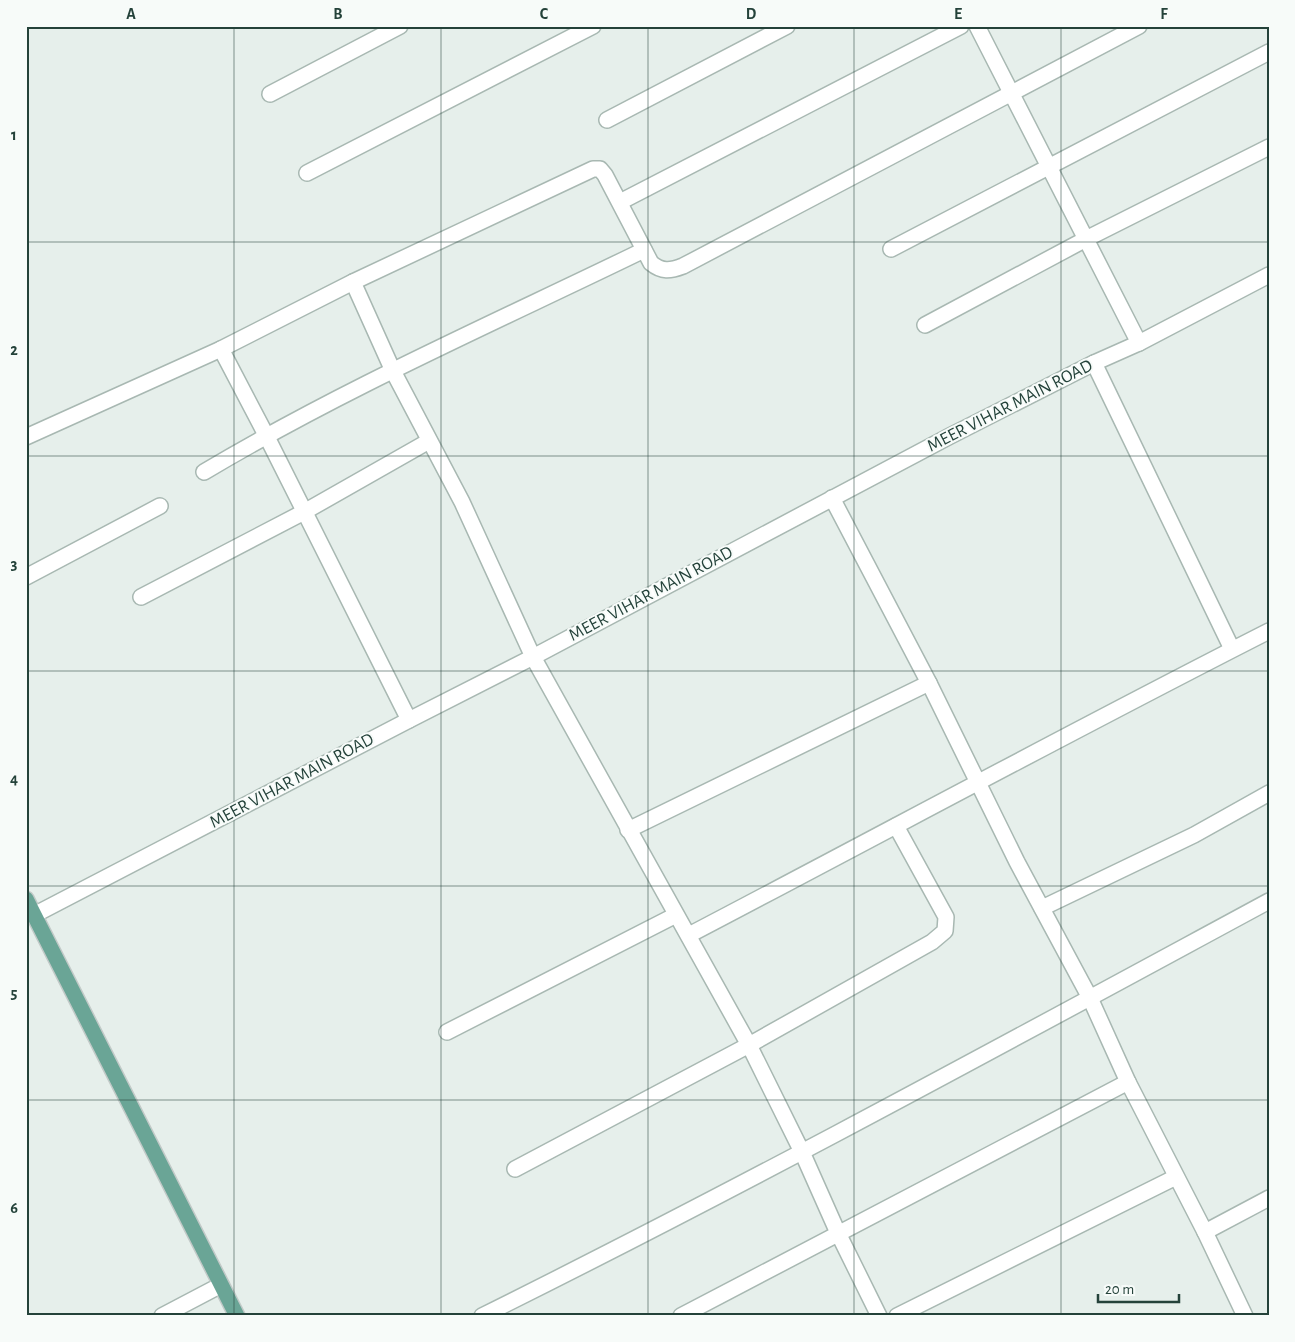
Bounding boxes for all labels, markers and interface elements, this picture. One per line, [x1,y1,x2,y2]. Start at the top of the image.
text: A [126,6,136,22]
text: B [333,6,343,22]
text: C [540,6,549,22]
text: D [746,6,757,22]
text: E [954,6,962,22]
text: F [1160,6,1168,22]
text: 1 [11,127,17,143]
text: 2 [10,342,18,358]
street label: MEER VIHAR MAIN ROAD [924,356,1096,456]
street label: MEER VIHAR MAIN ROAD [566,543,736,645]
text: 3 [11,556,18,572]
street label: MEER VIHAR MAIN ROAD [207,730,377,832]
text: 4 [10,771,18,787]
text: 5 [11,985,18,1001]
text: 6 [10,1200,18,1216]
scale bar [1098,1272,1179,1304]
text: 20 m [1105,1282,1134,1297]

